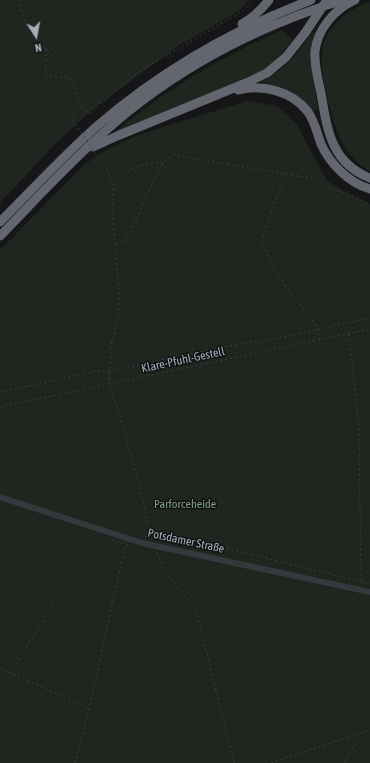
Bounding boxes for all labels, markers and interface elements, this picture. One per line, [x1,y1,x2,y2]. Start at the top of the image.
north arrow [16,16,56,56]
text: N [34,41,43,54]
street label: Klare-Pfuhl-Gestell [140,344,226,376]
park label: Parforceheide [154,497,216,511]
street label: Potsdamer Straße [146,526,226,556]

